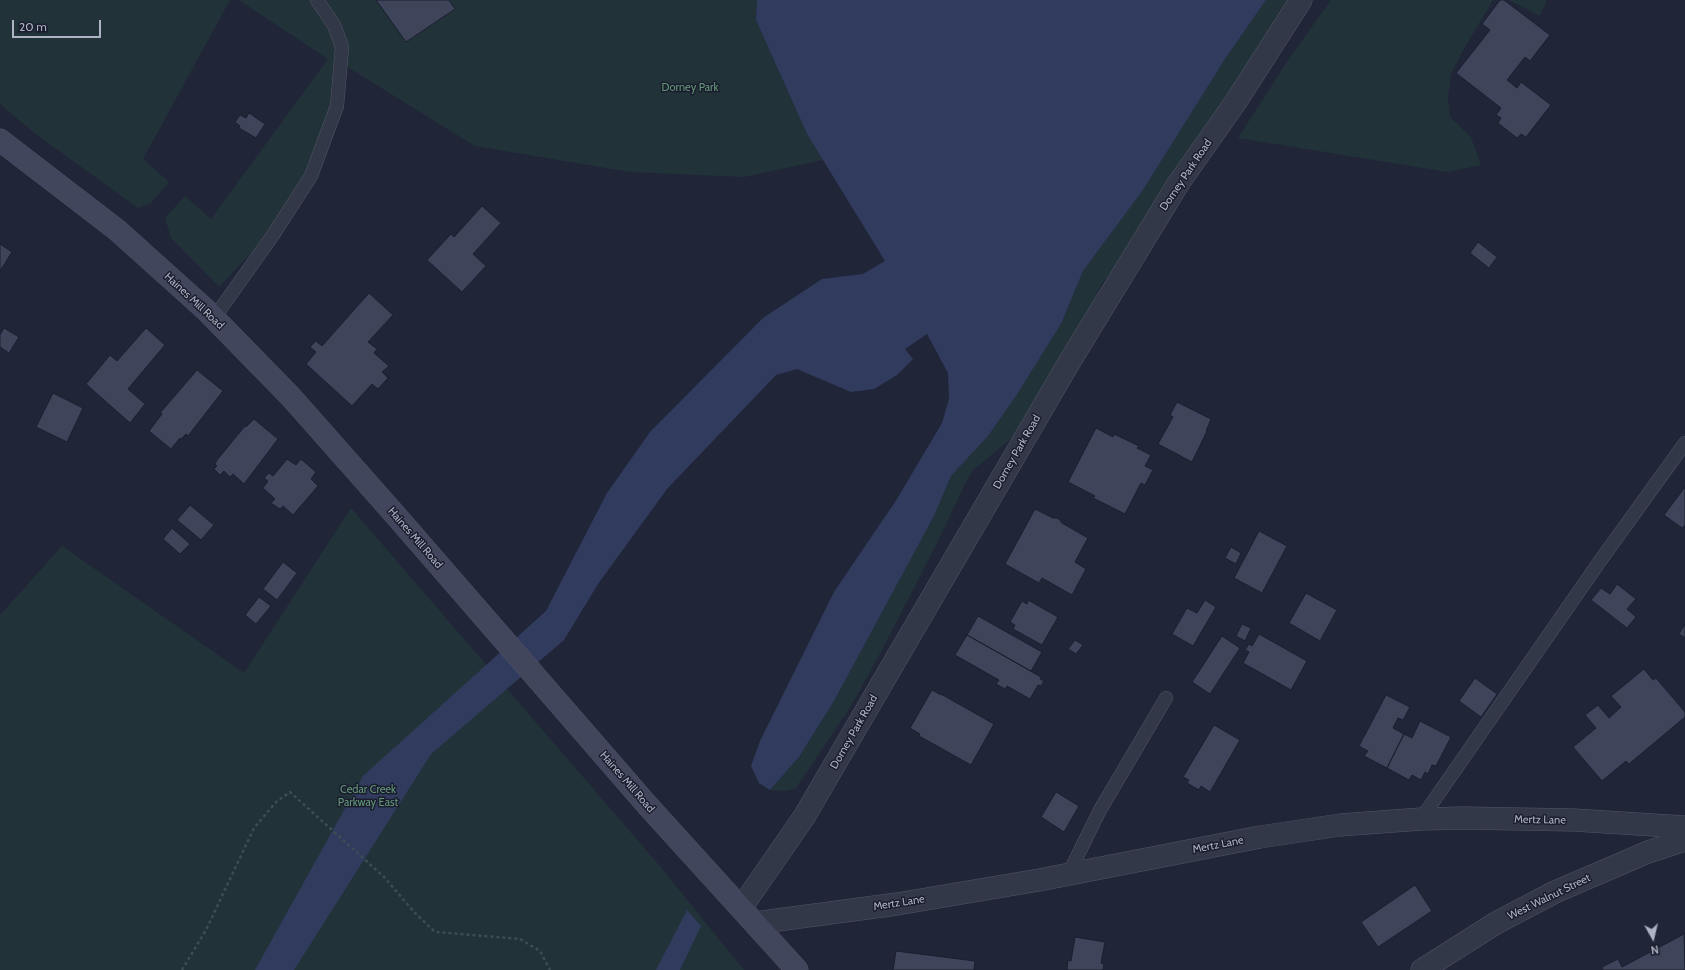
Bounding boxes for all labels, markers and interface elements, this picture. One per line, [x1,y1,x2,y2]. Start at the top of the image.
scale bar [14,12,103,38]
text: 20 m [19,19,47,34]
park label: Dorney Park [661,81,719,95]
street label: Dorney Park Road [1157,137,1215,213]
street label: Haines Mill Road [161,270,227,332]
street label: Dorney Park Road [990,413,1044,491]
street label: Haines Mill Road [385,505,445,571]
street label: Dorney Park Road [827,693,881,771]
street label: Haines Mill Road [597,749,657,815]
park label: Cedar Creek Parkway East [338,783,398,809]
street label: Mertz Lane [1514,813,1566,827]
street label: Mertz Lane [1191,834,1245,856]
street label: West Walnut Street [1505,871,1593,923]
street label: Mertz Lane [872,892,926,914]
north arrow [1633,918,1673,958]
text: N [1650,942,1659,957]

